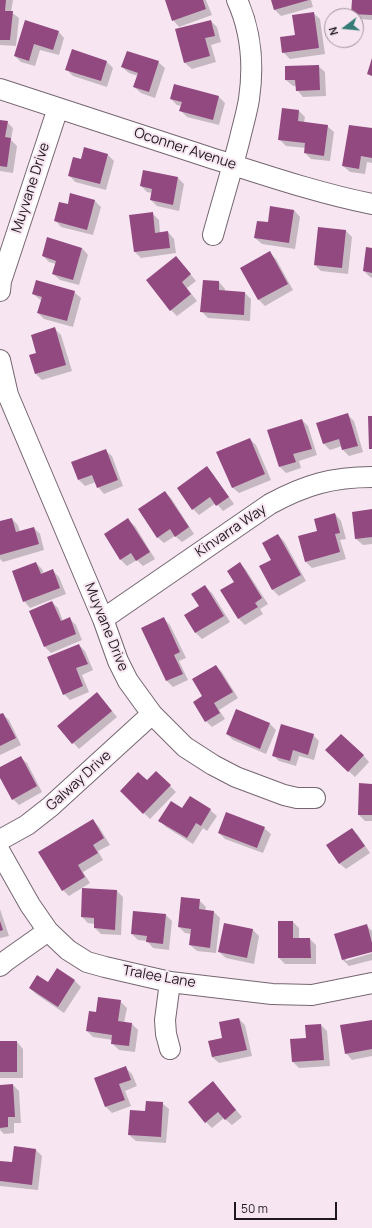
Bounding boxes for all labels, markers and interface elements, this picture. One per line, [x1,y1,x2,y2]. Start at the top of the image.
north arrow [324,8,364,48]
text: N [325,25,341,37]
street label: Oconner Avenue [132,125,238,173]
street label: Muyvane Drive [8,141,54,235]
street label: Kinvarra Way [192,501,270,561]
street label: Muyvane Drive [81,580,131,674]
street label: Galway Drive [43,747,115,815]
street label: Tralee Lane [121,962,197,992]
scale bar [236,1194,339,1220]
text: 50 m [241,1200,268,1217]

